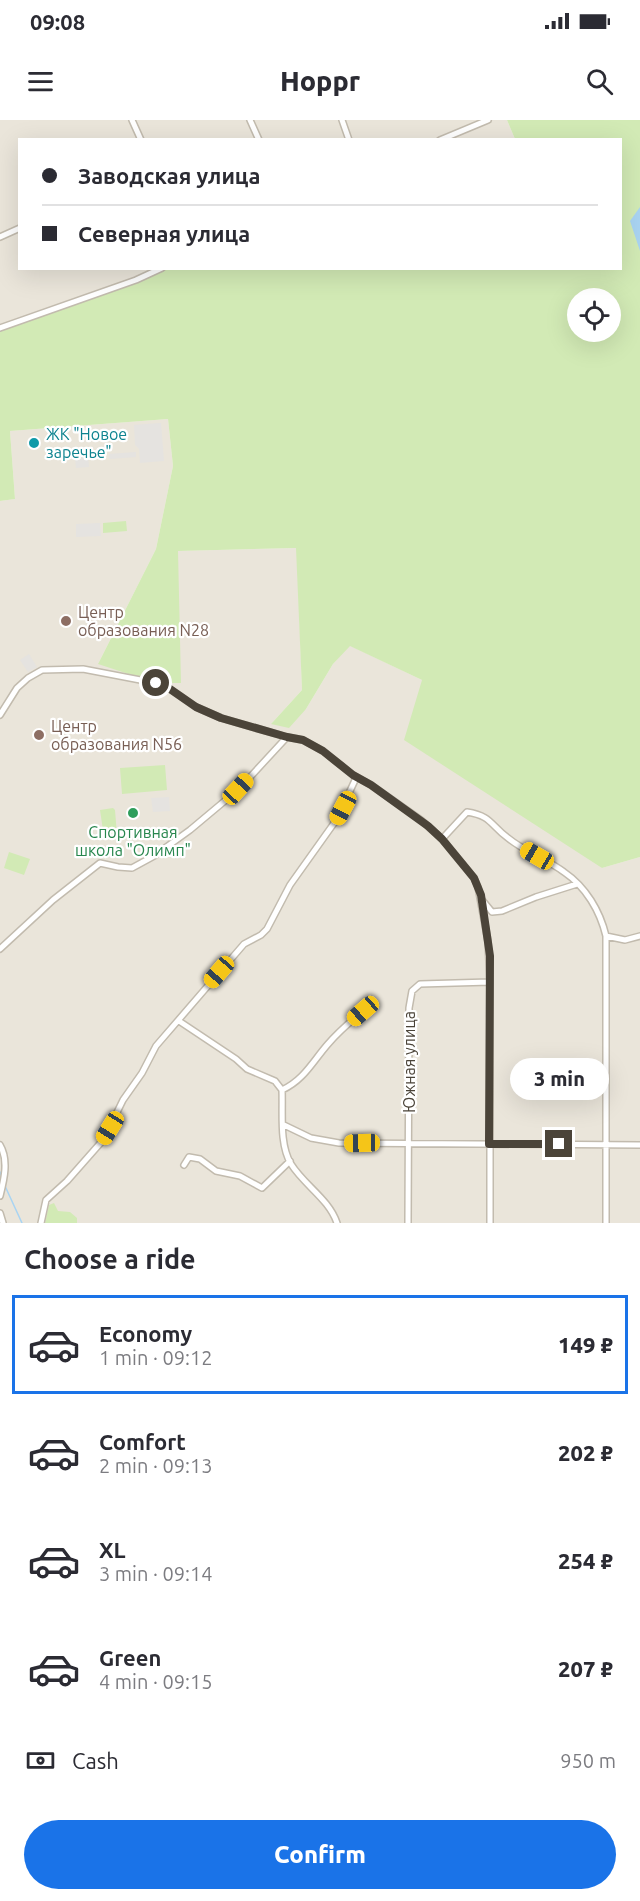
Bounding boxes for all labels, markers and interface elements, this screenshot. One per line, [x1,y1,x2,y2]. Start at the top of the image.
text: 09:08 [30,9,85,34]
icon: menu [24,65,57,98]
icon: search [583,65,616,98]
text: Hoppr [280,66,360,96]
text: Заводская улица [78,163,260,188]
text: Северная улица [78,221,250,246]
map controls [567,288,621,342]
button: locate [567,288,621,342]
place label: ЖК "Новое заречье" [46,425,127,461]
marker: ЖК "Новое заречье" [27,436,41,450]
place label: Центр образования N28 [78,603,209,639]
marker: Центр образования N28 [59,614,73,628]
route start [142,669,169,696]
place label: Центр образования N56 [51,717,182,753]
marker: Центр образования N56 [32,728,46,742]
car [219,770,257,808]
car [327,788,359,828]
marker: Спортивная школа "Олимп" [126,806,140,820]
place label: Спортивная школа "Олимп" [75,823,191,859]
car [517,839,557,873]
car [200,953,238,991]
car [344,992,382,1030]
street label: Южная улица [400,1011,418,1113]
callout: 3 min [510,1057,608,1099]
text: 3 min [534,1067,585,1090]
car [93,1108,127,1148]
route end [545,1130,572,1157]
car [344,1134,380,1152]
text: Choose a ride [24,1244,196,1274]
icon: car [27,1318,81,1372]
text: Economy [99,1321,192,1346]
text: 149 ₽ [558,1332,613,1357]
text: 1 min · 09:12 [99,1346,213,1369]
icon: car [27,1426,81,1480]
text: Comfort [99,1429,186,1454]
text: 202 ₽ [558,1440,613,1465]
text: 2 min · 09:13 [99,1454,213,1477]
icon: car [27,1534,81,1588]
text: XL [99,1537,126,1562]
text: 254 ₽ [558,1548,613,1573]
text: 3 min · 09:14 [99,1562,213,1585]
icon: car [27,1642,81,1696]
text: Green [99,1645,161,1670]
text: 207 ₽ [558,1656,613,1681]
text: 4 min · 09:15 [99,1670,213,1693]
icon: cash [24,1744,57,1777]
text: Cash [72,1748,119,1773]
text: 950 m [560,1749,616,1772]
button: Confirm [24,1820,616,1889]

